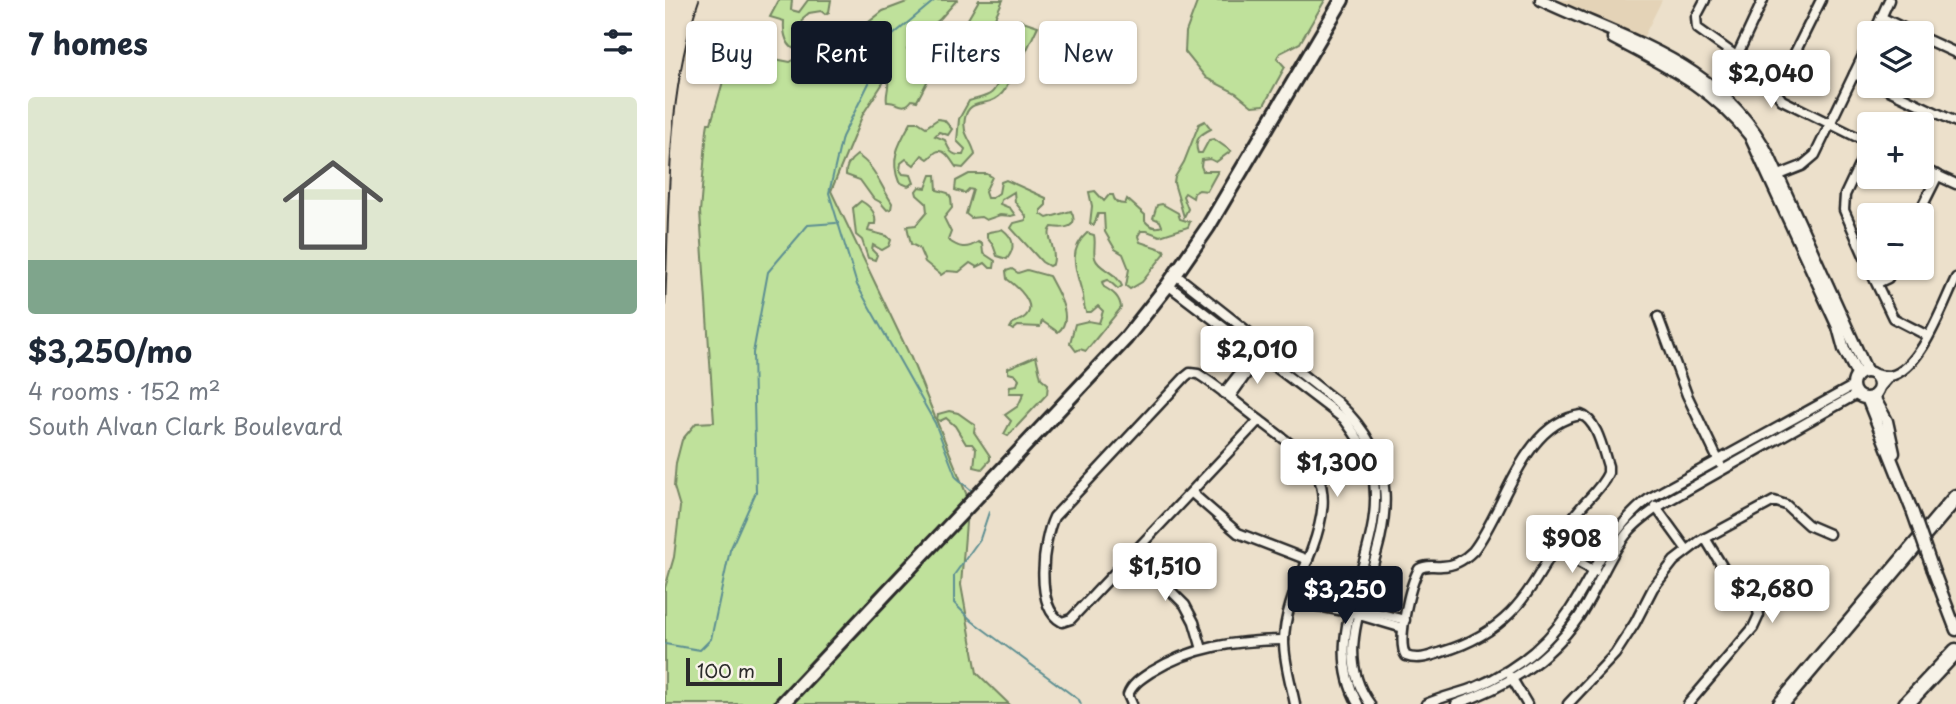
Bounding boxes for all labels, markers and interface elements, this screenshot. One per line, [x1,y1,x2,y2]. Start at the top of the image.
text: 7 homes [28,20,148,65]
chip: Buy [686,21,777,84]
chip: Rent [791,21,892,84]
chip: Filters [906,21,1025,84]
chip: New [1039,21,1137,84]
map controls [1857,21,1934,280]
button: layers [1857,21,1934,98]
icon: filters [599,23,637,61]
pin: $2,040 [1714,50,1828,110]
text: $2,040 [1728,55,1814,90]
button: + [1857,112,1934,189]
icon: home [270,142,396,268]
button: − [1857,203,1934,280]
pin: $2,010 [1200,326,1314,386]
text: $3,250/mo [28,328,192,373]
text: $2,010 [1216,331,1298,366]
text: 4 rooms · 152 m² [28,373,221,408]
text: South Alvan Clark Boulevard [28,408,343,443]
pin: $1,300 [1280,440,1394,499]
text: $1,300 [1296,444,1378,479]
pin: $908 [1531,516,1613,575]
text: $908 [1542,520,1602,555]
pin: $1,510 [1108,544,1222,603]
text: $1,510 [1129,548,1201,583]
pin: $3,250 [1288,566,1402,626]
pin: $2,680 [1715,566,1829,625]
text: $2,680 [1730,570,1814,605]
text: $3,250 [1304,571,1386,606]
scale bar [686,655,782,687]
text: 100 m [697,656,755,684]

